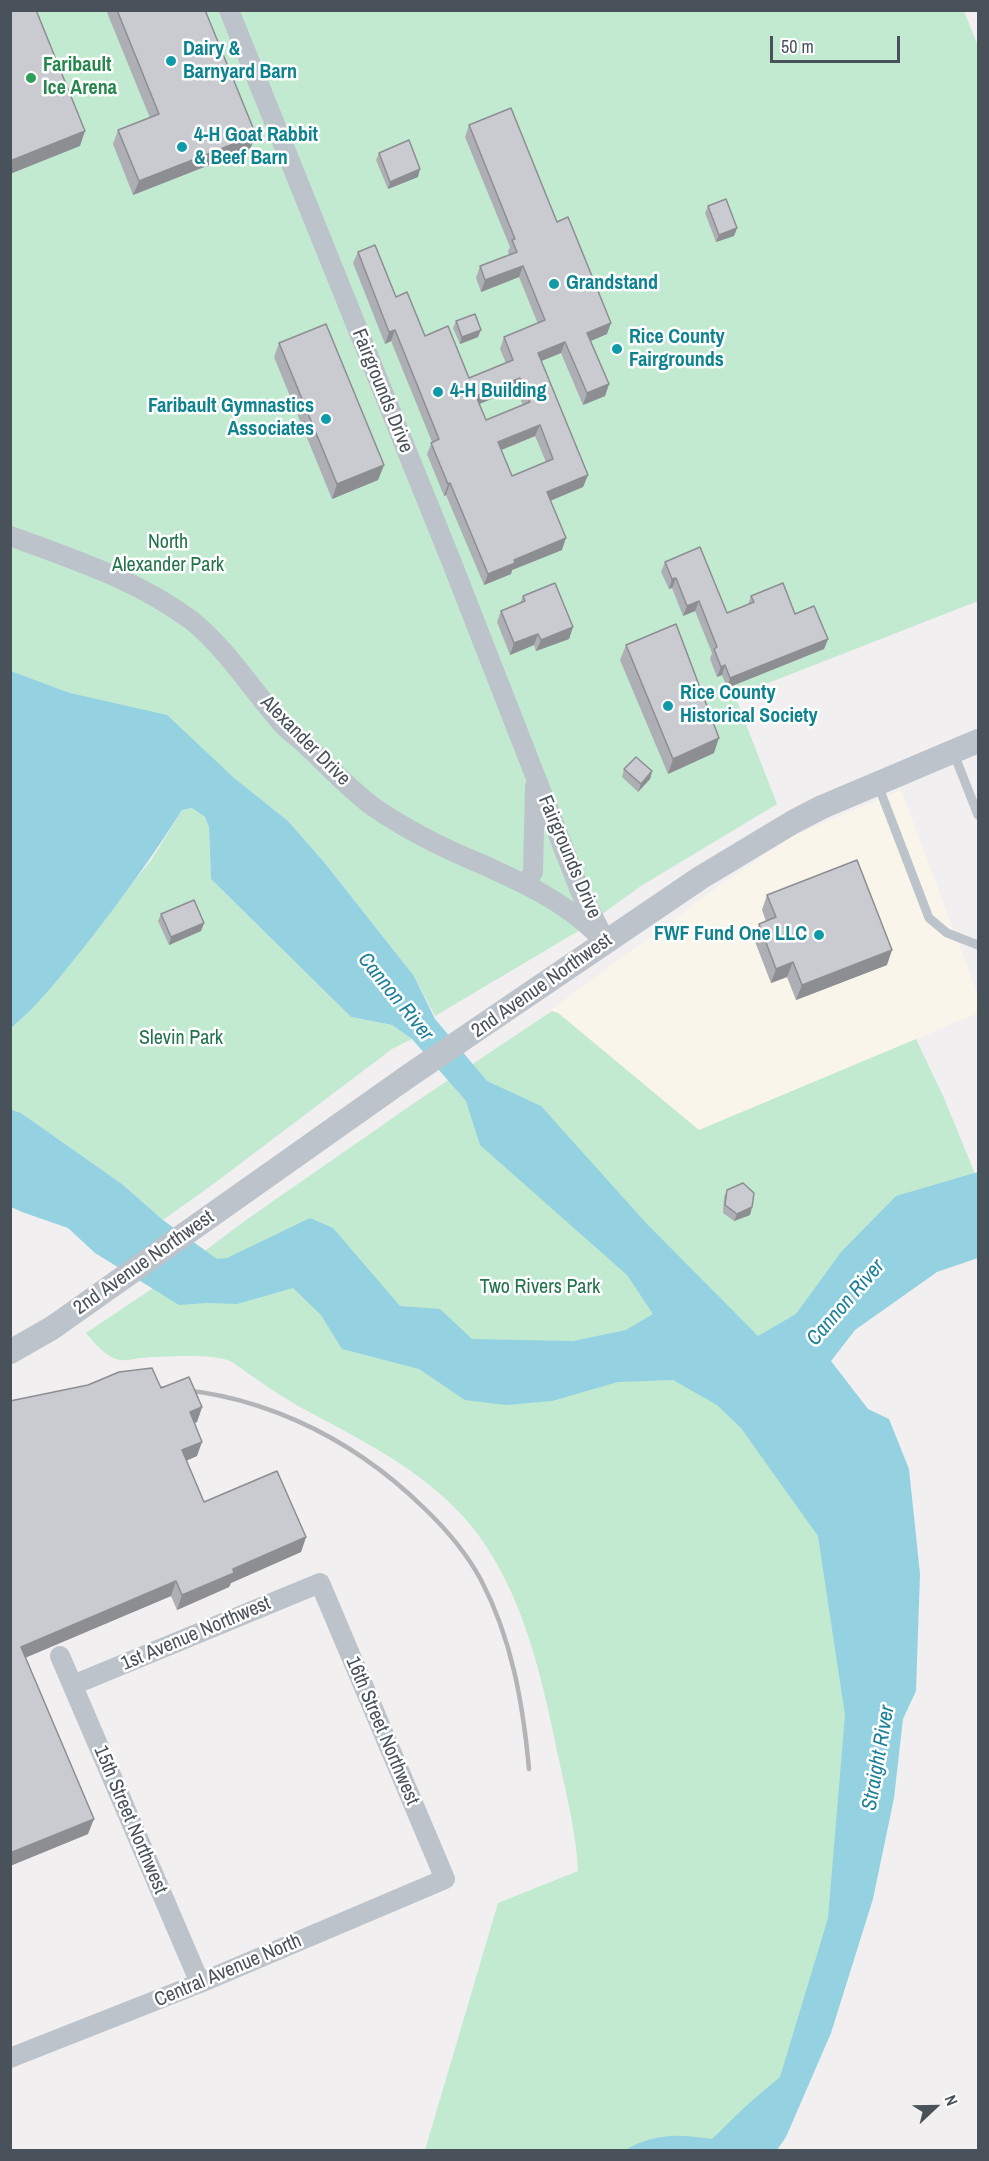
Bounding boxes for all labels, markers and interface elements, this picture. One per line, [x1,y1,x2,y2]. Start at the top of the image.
scale bar [773,24,904,62]
text: 50 m [781,34,814,59]
place label: Dairy & Barnyard Barn [183,38,297,85]
place label: Faribault Ice Arena [43,54,117,101]
marker: Dairy & Barnyard Barn [164,54,178,68]
marker: Faribault Ice Arena [24,71,38,85]
place label: 4-H Goat Rabbit & Beef Barn [194,124,318,171]
marker: 4-H Goat Rabbit & Beef Barn [175,140,189,154]
place label: Grandstand [566,272,658,296]
marker: Grandstand [547,277,561,291]
street label: Fairgrounds Drive [346,326,418,456]
place label: Rice County Fairgrounds [629,326,725,373]
marker: Rice County Fairgrounds [610,342,624,356]
place label: 4-H Building [450,380,547,404]
marker: 4-H Building [431,385,445,399]
place label: Faribault Gymnastics Associates [148,395,314,442]
marker: Faribault Gymnastics Associates [319,412,333,426]
park label: North Alexander Park [112,531,224,578]
place label: Rice County Historical Society [680,682,818,729]
street label: Alexander Drive [255,691,355,791]
marker: Rice County Historical Society [661,699,675,713]
street label: Fairgrounds Drive [532,792,606,922]
place label: FWF Fund One LLC [654,923,807,947]
marker: FWF Fund One LLC [812,928,826,942]
street label: 2nd Avenue Northwest [467,929,617,1043]
water label: Cannon River [352,948,438,1046]
park label: Slevin Park [139,1027,223,1051]
street label: 2nd Avenue Northwest [69,1206,219,1320]
water label: Cannon River [802,1255,890,1351]
park label: Two Rivers Park [480,1276,600,1300]
street label: 1st Avenue Northwest [118,1592,274,1676]
street label: 16th Street Northwest [340,1653,424,1809]
water label: Straight River [857,1703,901,1813]
street label: 15th Street Northwest [88,1742,172,1898]
street label: Central Avenue North [151,1929,305,2013]
north arrow [905,2077,965,2137]
text: N [940,2092,964,2109]

